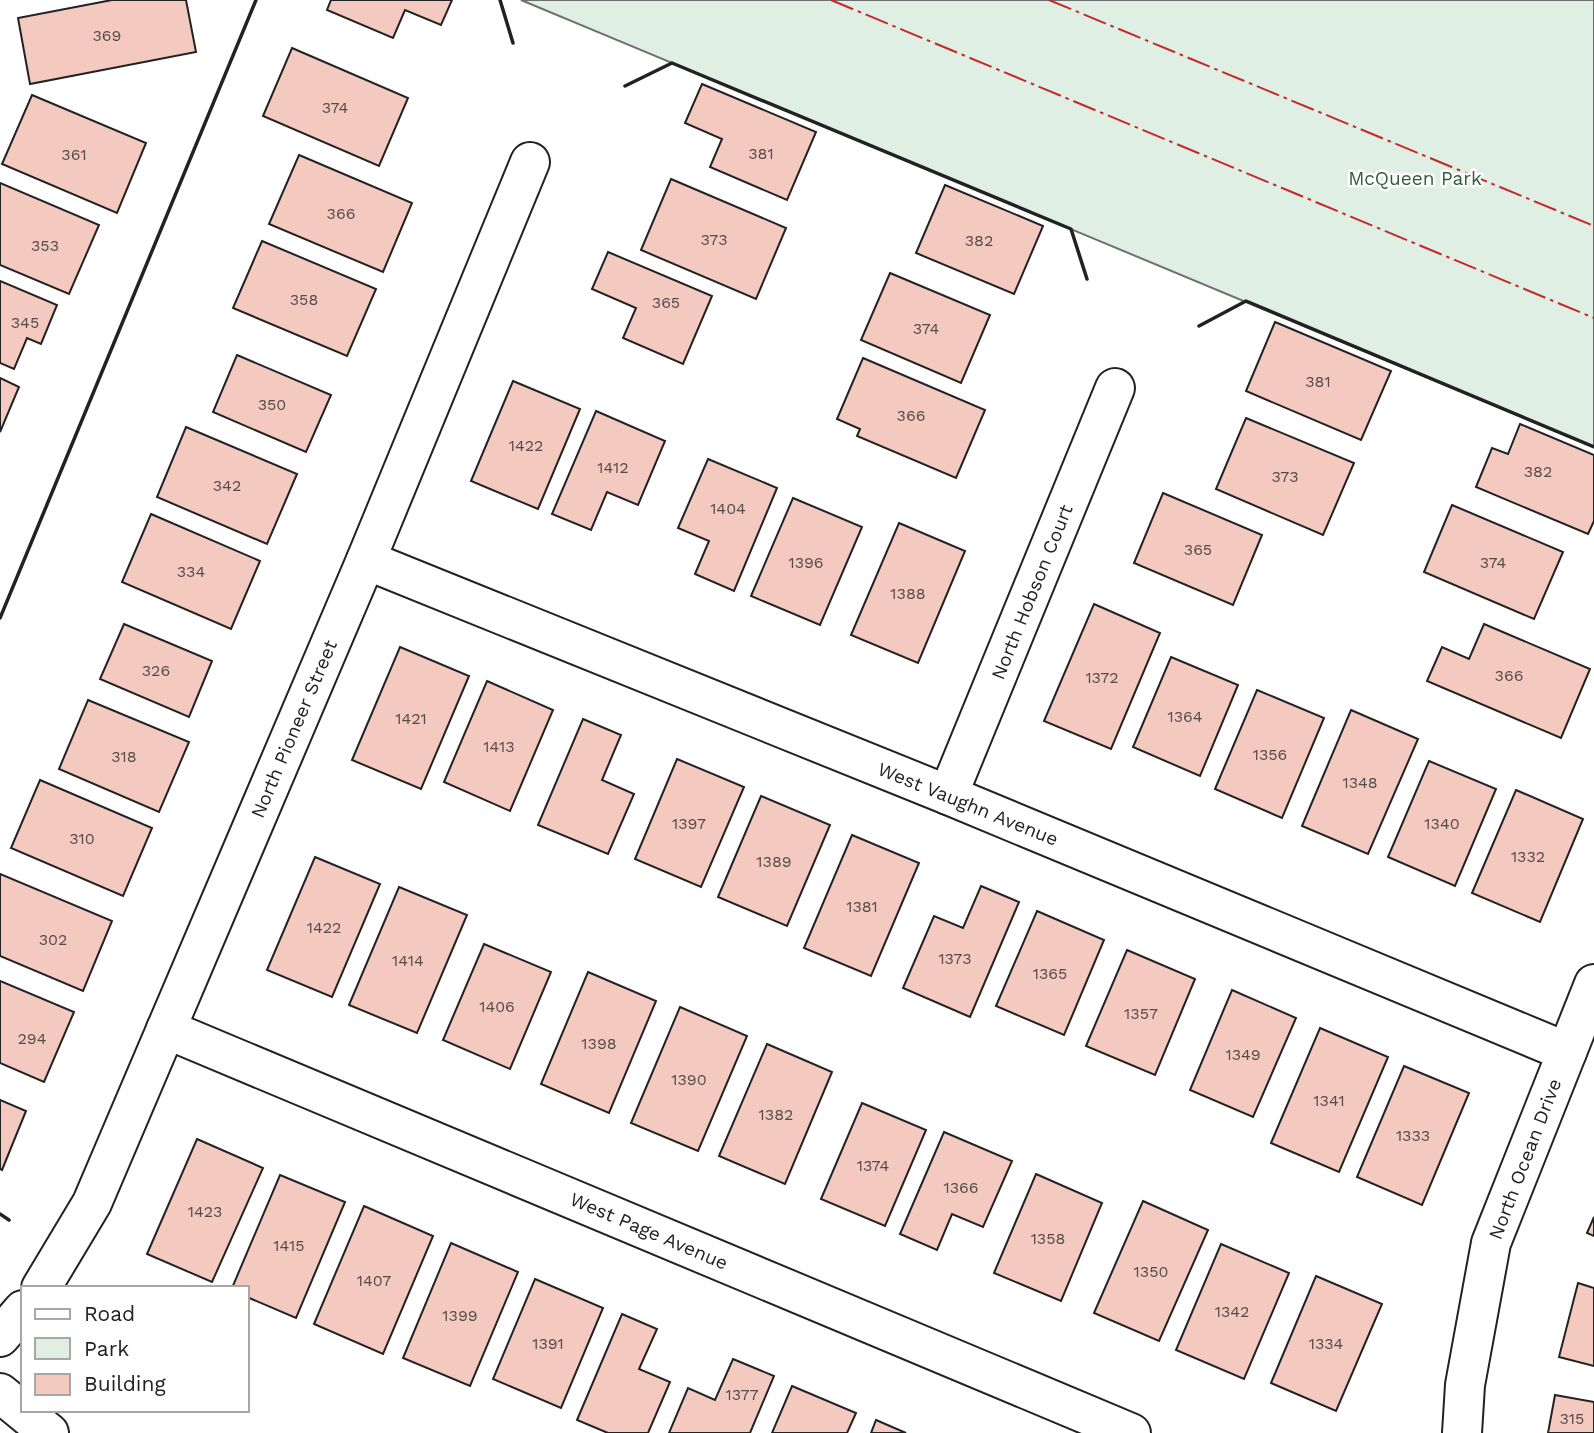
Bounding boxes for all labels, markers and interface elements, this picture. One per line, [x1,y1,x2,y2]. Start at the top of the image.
house number: 369 [93,26,121,45]
house number: 374 [322,98,348,117]
house number: 381 [748,144,774,163]
house number: 361 [61,145,87,164]
park label: McQueen Park [1348,167,1482,190]
house number: 366 [327,204,355,223]
house number: 373 [701,230,728,249]
house number: 382 [965,231,993,250]
house number: 353 [31,236,59,255]
house number: 358 [290,290,318,309]
house number: 365 [652,293,680,312]
house number: 345 [11,313,39,332]
house number: 374 [913,319,939,338]
house number: 381 [1305,372,1331,391]
house number: 350 [258,395,286,414]
house number: 366 [897,406,925,425]
house number: 1422 [509,436,543,455]
house number: 1412 [597,458,629,477]
house number: 382 [1524,462,1552,481]
house number: 373 [1272,467,1299,486]
house number: 342 [213,476,241,495]
house number: 1404 [710,499,746,518]
street label: North Hobson Court [986,501,1078,683]
house number: 365 [1184,540,1212,559]
house number: 1396 [788,553,824,572]
house number: 374 [1480,553,1506,572]
house number: 334 [177,562,205,581]
house number: 1388 [890,584,926,603]
street label: North Pioneer Street [246,636,342,822]
house number: 326 [142,661,170,680]
house number: 366 [1495,666,1523,685]
house number: 1372 [1085,668,1119,687]
house number: 1364 [1167,707,1203,726]
house number: 1421 [395,709,427,728]
house number: 1413 [483,737,515,756]
house number: 1356 [1253,745,1287,764]
house number: 318 [111,747,137,766]
street label: West Vaughn Avenue [874,757,1062,851]
house number: 1348 [1342,773,1378,792]
house number: 1397 [672,814,706,833]
house number: 1340 [1424,814,1460,833]
house number: 310 [69,829,95,848]
house number: 1332 [1511,847,1545,866]
house number: 1389 [756,852,792,871]
house number: 1381 [846,897,878,916]
house number: 1422 [307,918,341,937]
house number: 302 [39,930,67,949]
house number: 1373 [938,949,972,968]
house number: 1414 [392,951,424,970]
house number: 1365 [1033,964,1067,983]
house number: 1406 [479,997,515,1016]
house number: 1357 [1124,1004,1158,1023]
house number: 294 [18,1029,47,1048]
house number: 1398 [581,1034,617,1053]
house number: 1349 [1225,1045,1261,1064]
house number: 1390 [671,1070,707,1089]
street label: North Ocean Drive [1484,1075,1566,1243]
house number: 1341 [1313,1091,1345,1110]
house number: 1382 [759,1105,793,1124]
house number: 1333 [1396,1126,1430,1145]
house number: 1374 [857,1156,890,1175]
house number: 1366 [943,1178,979,1197]
street label: West Page Avenue [567,1187,731,1275]
house number: 1423 [188,1202,222,1221]
house number: 1358 [1031,1229,1065,1248]
house number: 1415 [273,1236,305,1255]
house number: 1350 [1134,1262,1168,1281]
house number: 1407 [357,1271,391,1290]
legend [21,1286,248,1412]
text: Road [84,1301,135,1326]
house number: 1342 [1215,1302,1249,1321]
house number: 1399 [442,1306,478,1325]
house number: 1391 [532,1334,564,1353]
house number: 1334 [1309,1334,1344,1353]
text: Park [84,1336,129,1361]
text: Building [84,1371,166,1396]
house number: 1377 [726,1385,758,1404]
house number: 315 [1560,1409,1584,1428]

